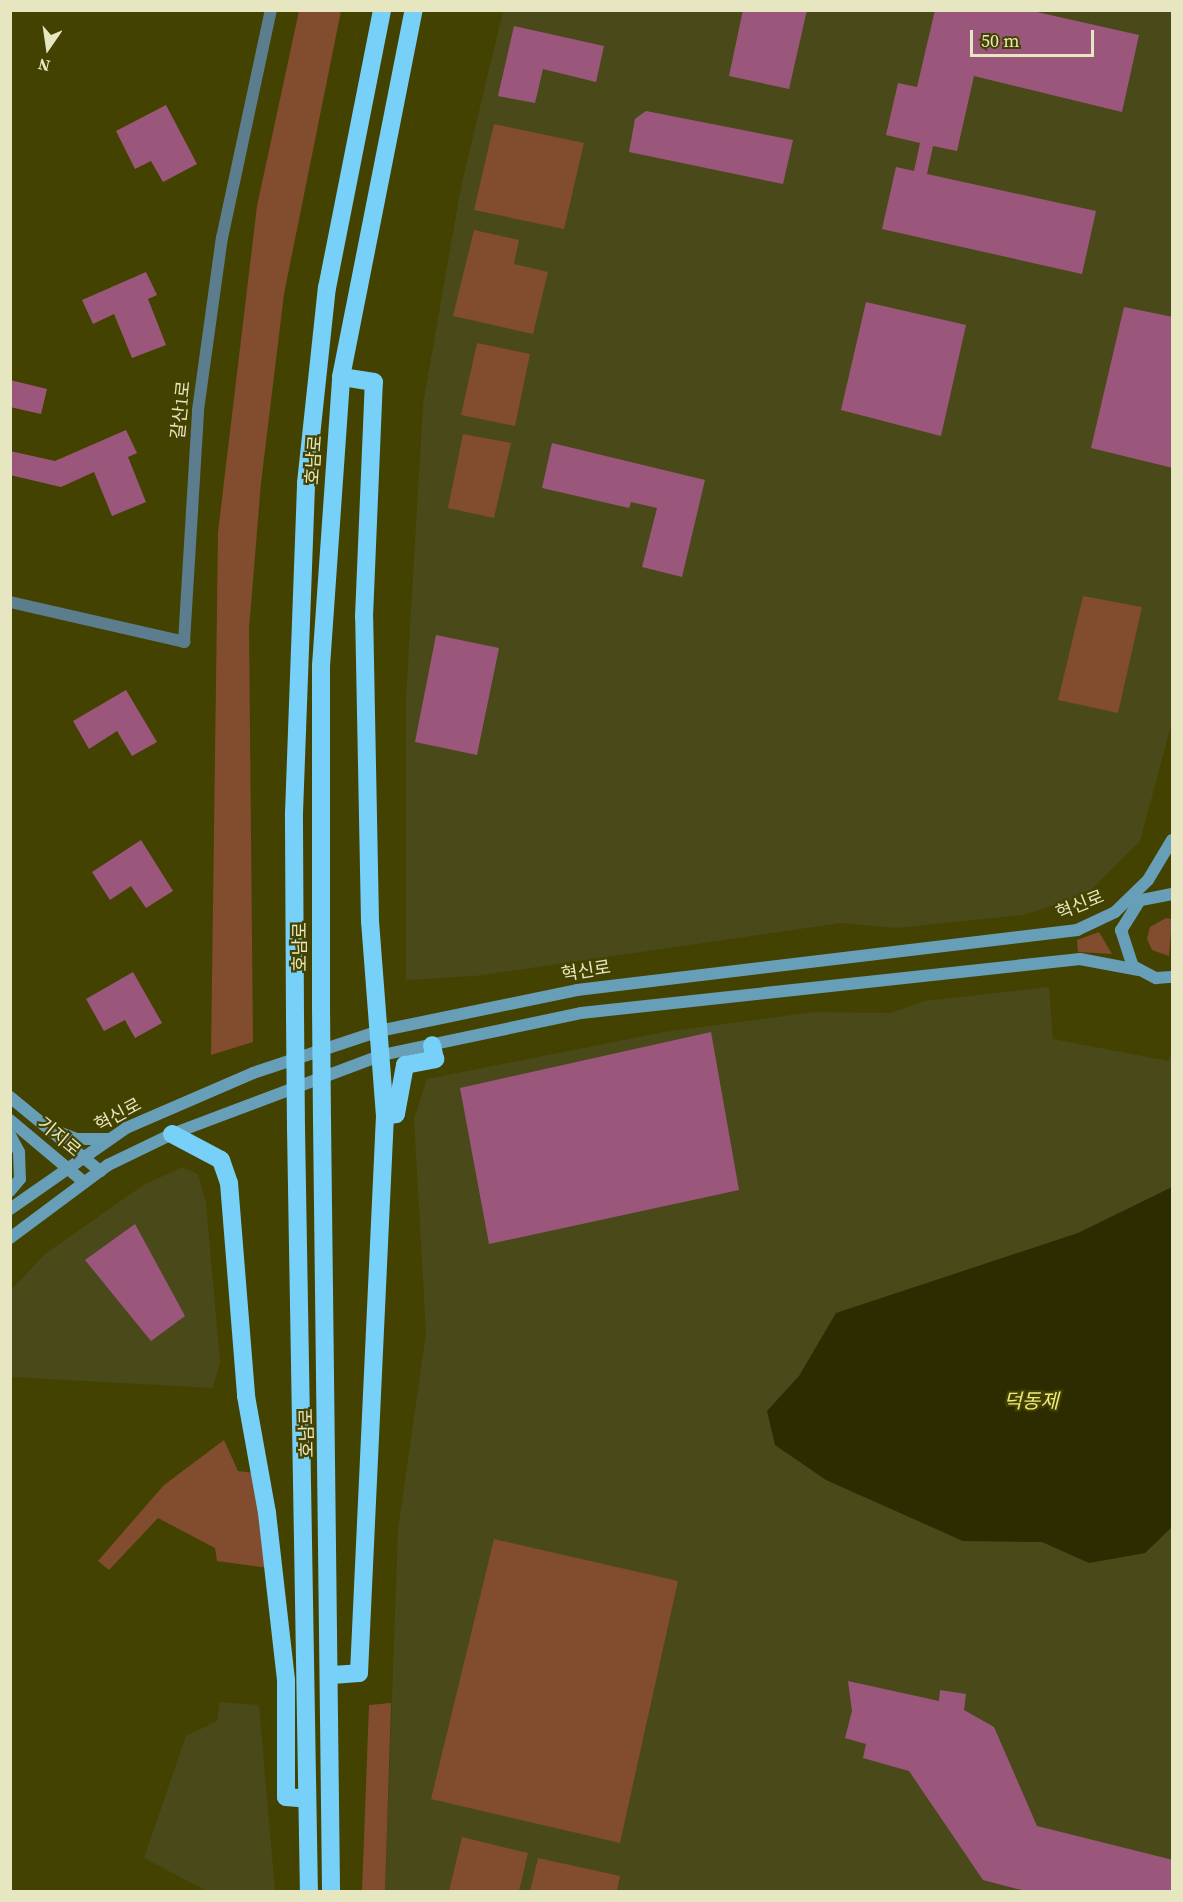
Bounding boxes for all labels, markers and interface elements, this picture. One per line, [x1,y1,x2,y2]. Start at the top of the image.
north arrow [18,18,78,78]
scale bar [973,18,1098,56]
text: 50 m [981,28,1019,53]
text: N [36,54,52,78]
street label: 갈산1로 [167,380,195,440]
street label: 호남로 [301,434,327,486]
street label: 혁신로 [1053,886,1107,924]
street label: 호남로 [289,922,311,972]
street label: 혁신로 [560,956,612,986]
street label: 혁신로 [91,1094,145,1136]
street label: 기지로 [33,1113,85,1161]
water label: 덕동제 [1003,1389,1059,1413]
street label: 호남로 [296,1408,318,1458]

